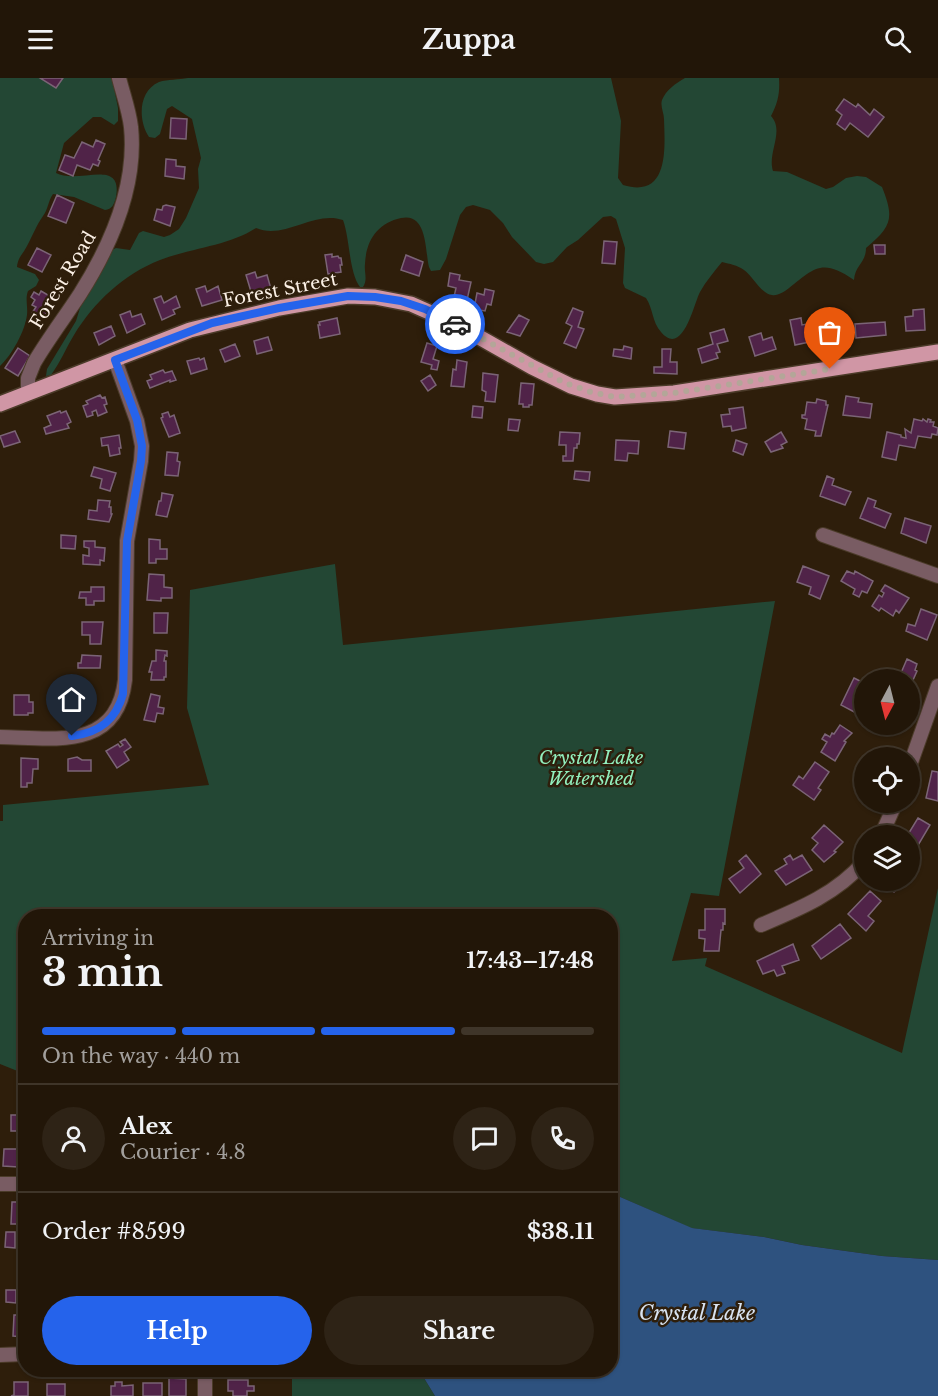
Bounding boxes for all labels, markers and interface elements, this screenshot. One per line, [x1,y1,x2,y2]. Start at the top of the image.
icon: menu [24,23,57,56]
text: Zuppa [422,23,516,56]
icon: search [881,23,914,56]
street label: Forest Road [25,227,101,333]
street label: Forest Street [221,268,339,312]
courier [425,294,485,354]
pin [804,307,855,369]
icon: car [439,308,472,341]
icon: bag [813,316,846,349]
north arrow [854,669,920,735]
map controls [854,669,920,891]
pin [46,674,97,736]
icon: home [55,683,88,716]
park label: Crystal Lake Watershed [539,747,643,790]
button: locate [854,747,920,813]
button: layers [854,825,920,891]
text: Arriving in [42,926,154,950]
text: 17:43–17:48 [466,947,594,974]
text: 3 min [42,948,163,997]
text: On the way · 440 m [42,1044,240,1068]
button: person [42,1107,105,1170]
button: chat [453,1107,516,1170]
button: phone [531,1107,594,1170]
text: Alex [120,1113,173,1140]
text: Courier · 4.8 [120,1140,246,1164]
text: Order #8599 [42,1218,186,1245]
text: $38.11 [527,1218,594,1245]
button: Help [42,1296,312,1365]
button: Share [324,1296,594,1365]
water label: Crystal Lake [639,1301,755,1325]

